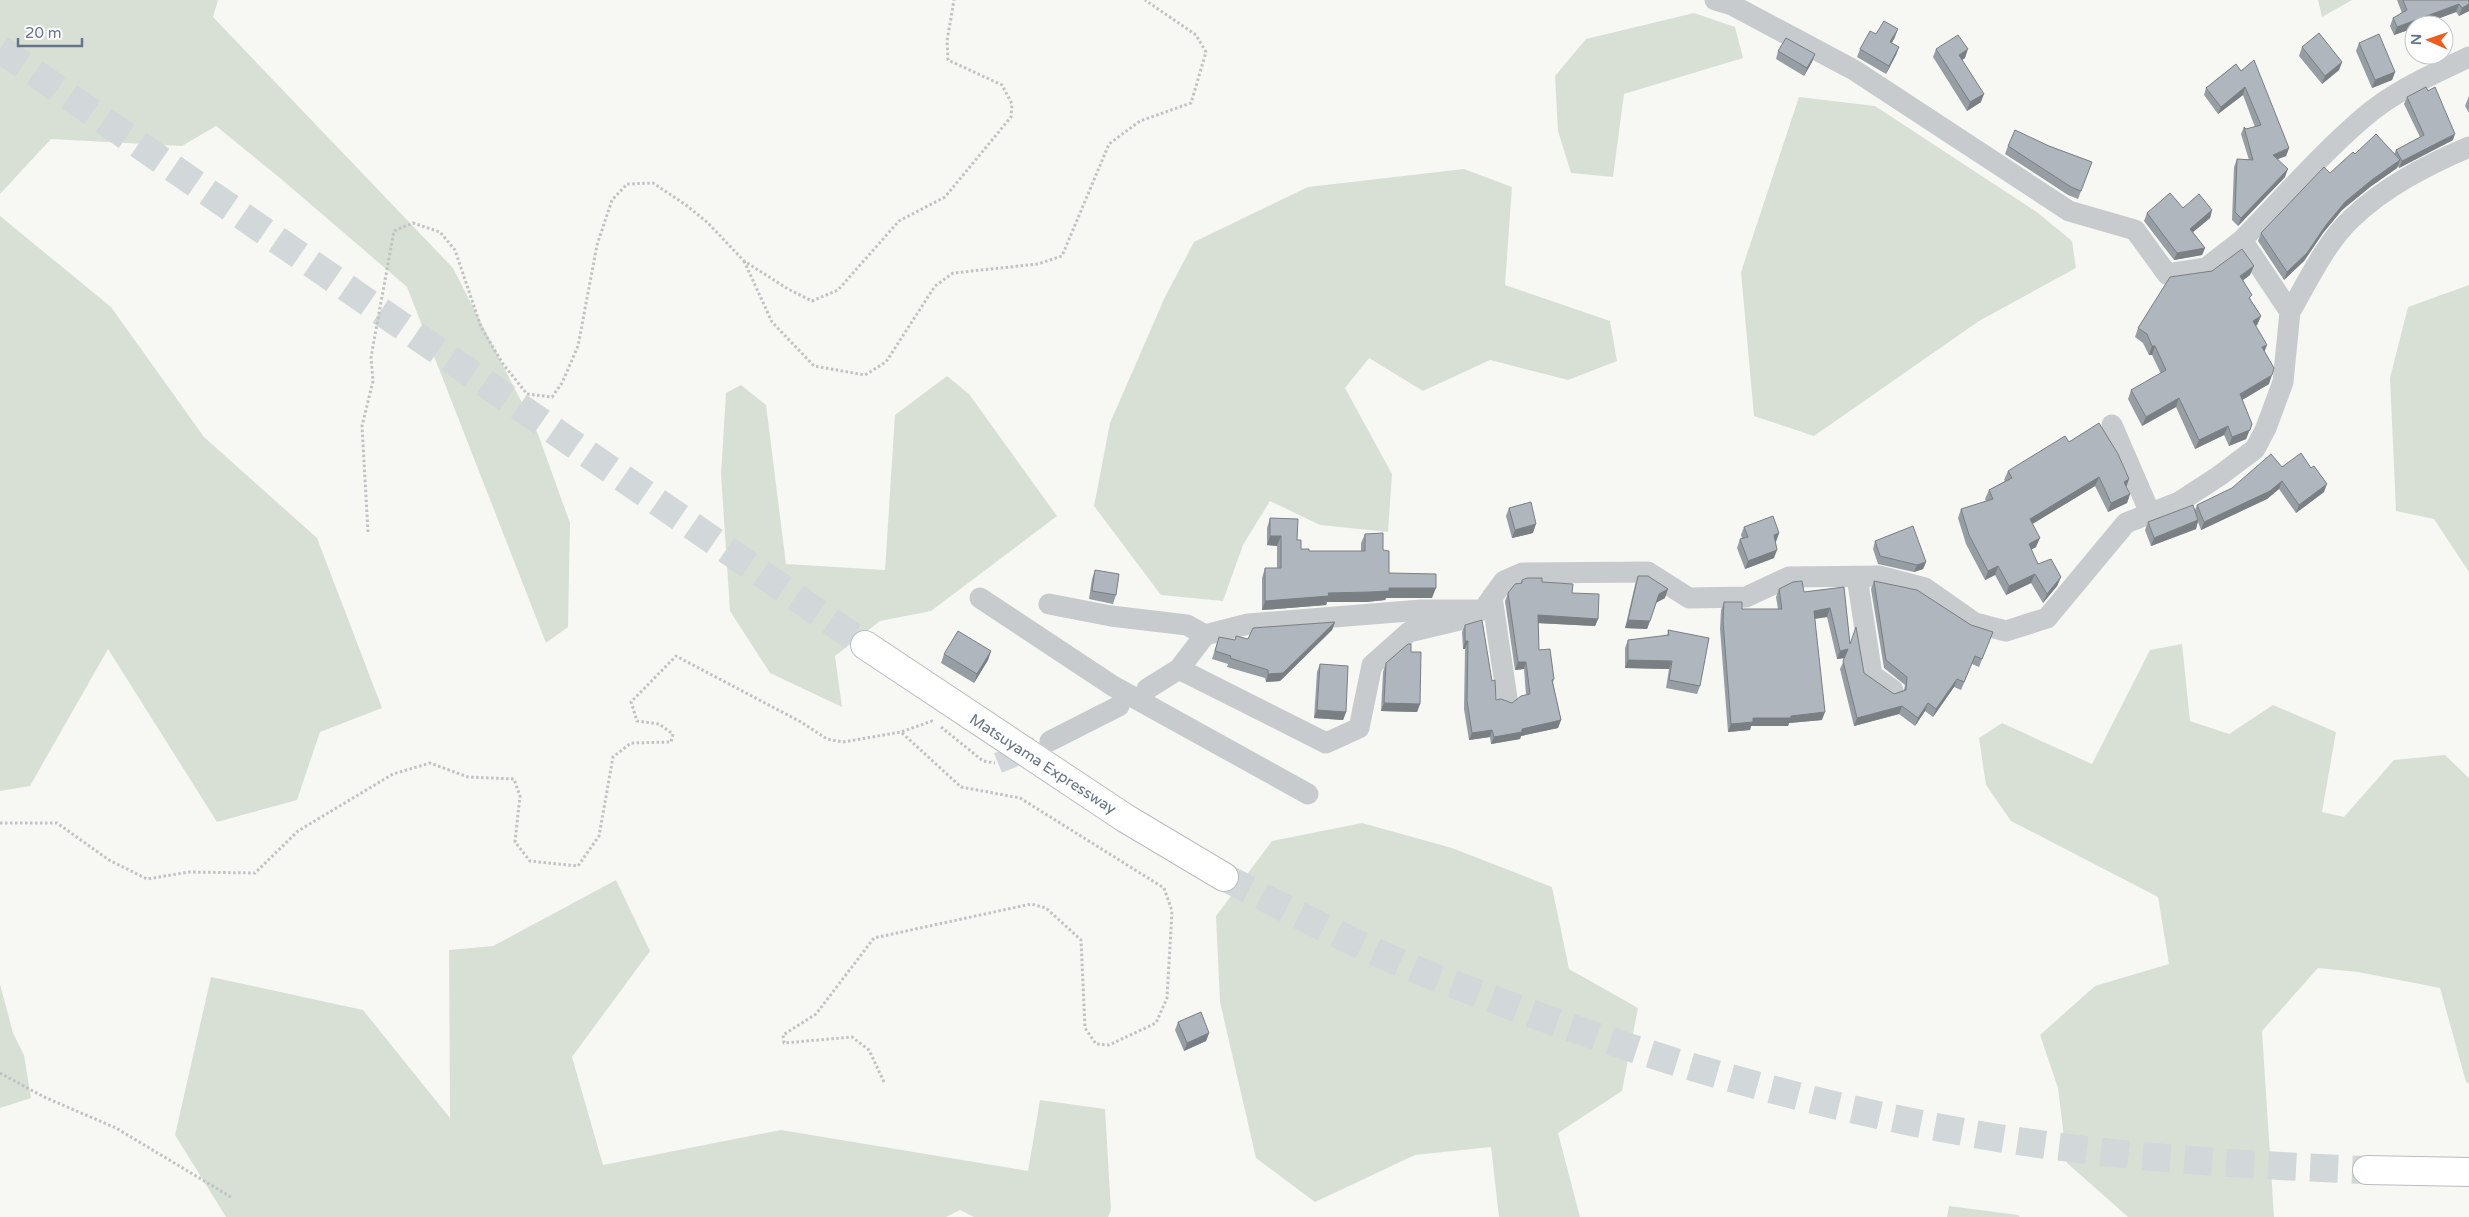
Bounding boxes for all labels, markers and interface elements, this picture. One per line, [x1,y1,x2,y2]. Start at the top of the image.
scale bar [18,15,81,47]
north arrow [2404,15,2454,65]
text: 20 m [25,24,62,42]
text: N [2408,34,2425,45]
street label: Matsuyama Expressway [966,710,1120,818]

